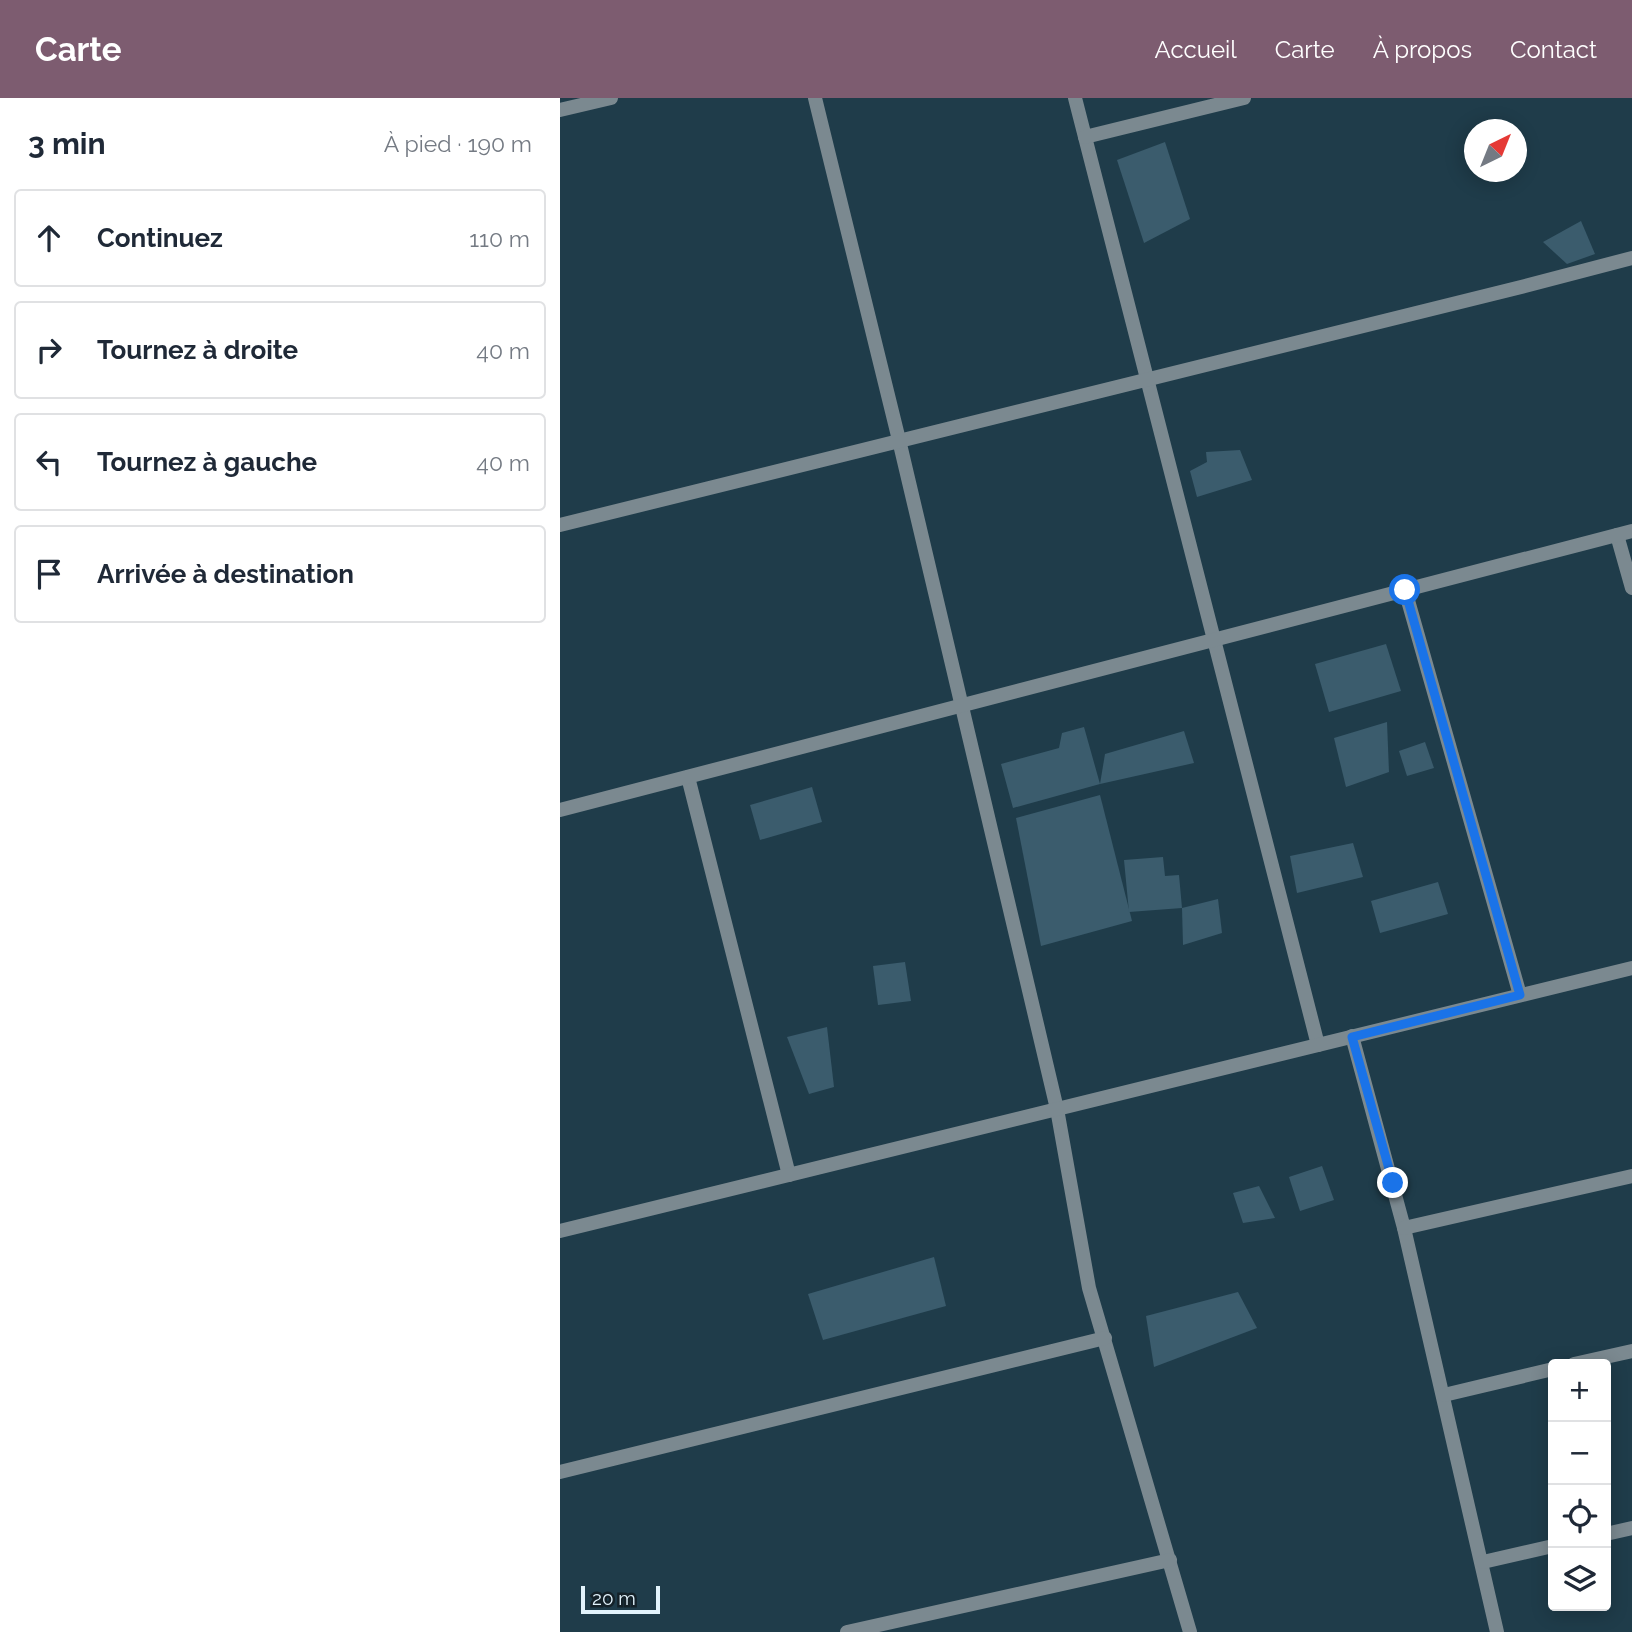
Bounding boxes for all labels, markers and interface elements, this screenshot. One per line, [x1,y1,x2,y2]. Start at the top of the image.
text: Carte [35,30,122,69]
text: Accueil [1155,35,1237,64]
text: Carte [1275,35,1335,64]
text: À propos [1373,35,1472,64]
text: Contact [1510,35,1597,64]
north arrow [1464,119,1527,182]
text: 3 min [28,126,106,161]
text: À pied · 190 m [384,130,532,157]
icon: ahead [30,219,68,257]
text: Continuez [97,223,223,253]
text: 110 m [469,225,530,252]
icon: right [30,331,68,369]
text: Tournez à droite [97,335,298,365]
text: 40 m [476,337,530,364]
icon: left [30,443,68,481]
text: Tournez à gauche [97,447,317,477]
text: 40 m [476,449,530,476]
icon: arrive [30,555,68,593]
text: Arrivée à destination [97,559,354,589]
route start [1389,574,1420,605]
route end [1377,1167,1408,1198]
map controls [1548,1359,1611,1611]
button: + [1548,1359,1611,1422]
button: − [1548,1422,1611,1485]
button: locate [1548,1485,1611,1548]
button: layers [1548,1548,1611,1611]
scale bar [581,1583,660,1615]
text: 20 m [592,1587,636,1609]

